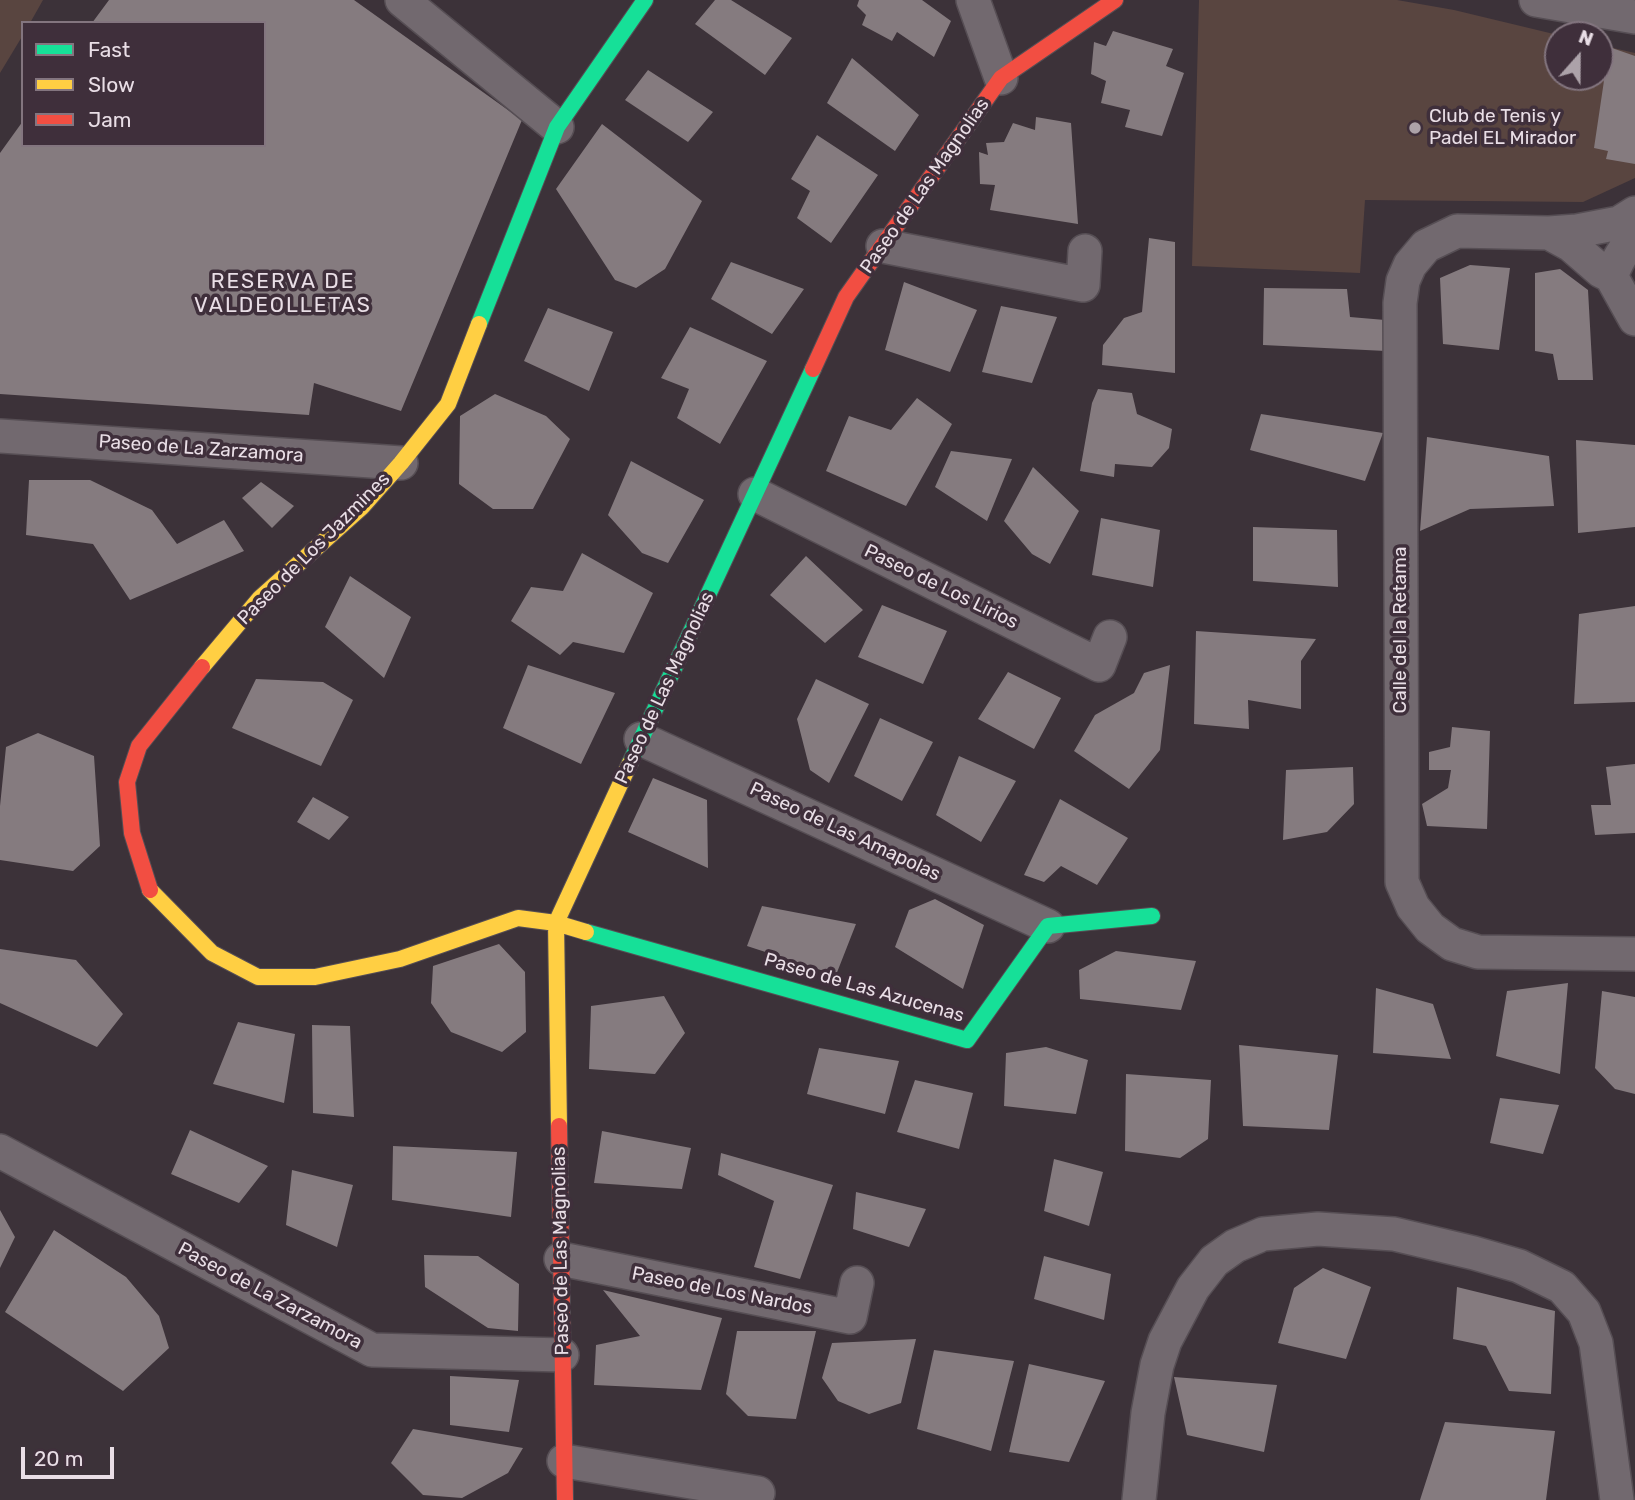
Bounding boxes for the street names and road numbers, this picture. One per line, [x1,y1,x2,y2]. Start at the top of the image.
street label: Paseo de Las Magnolias [856,94,994,278]
street label: Paseo de La Zarzamora [98,430,304,468]
street label: Paseo de Los Jazmines [233,468,395,630]
street label: Paseo de Los Lirios [860,540,1022,634]
street label: Calle del la Retama [1390,547,1412,713]
street label: Paseo de Las Magnolias [610,588,720,788]
street label: Paseo de Las Amapolas [746,778,944,886]
street label: Paseo de Las Azucenas [761,948,967,1028]
street label: Paseo de Las Magnolias [548,1146,574,1356]
street label: Paseo de La Zarzamora [174,1238,366,1354]
street label: Paseo de Los Nardos [630,1262,814,1320]

